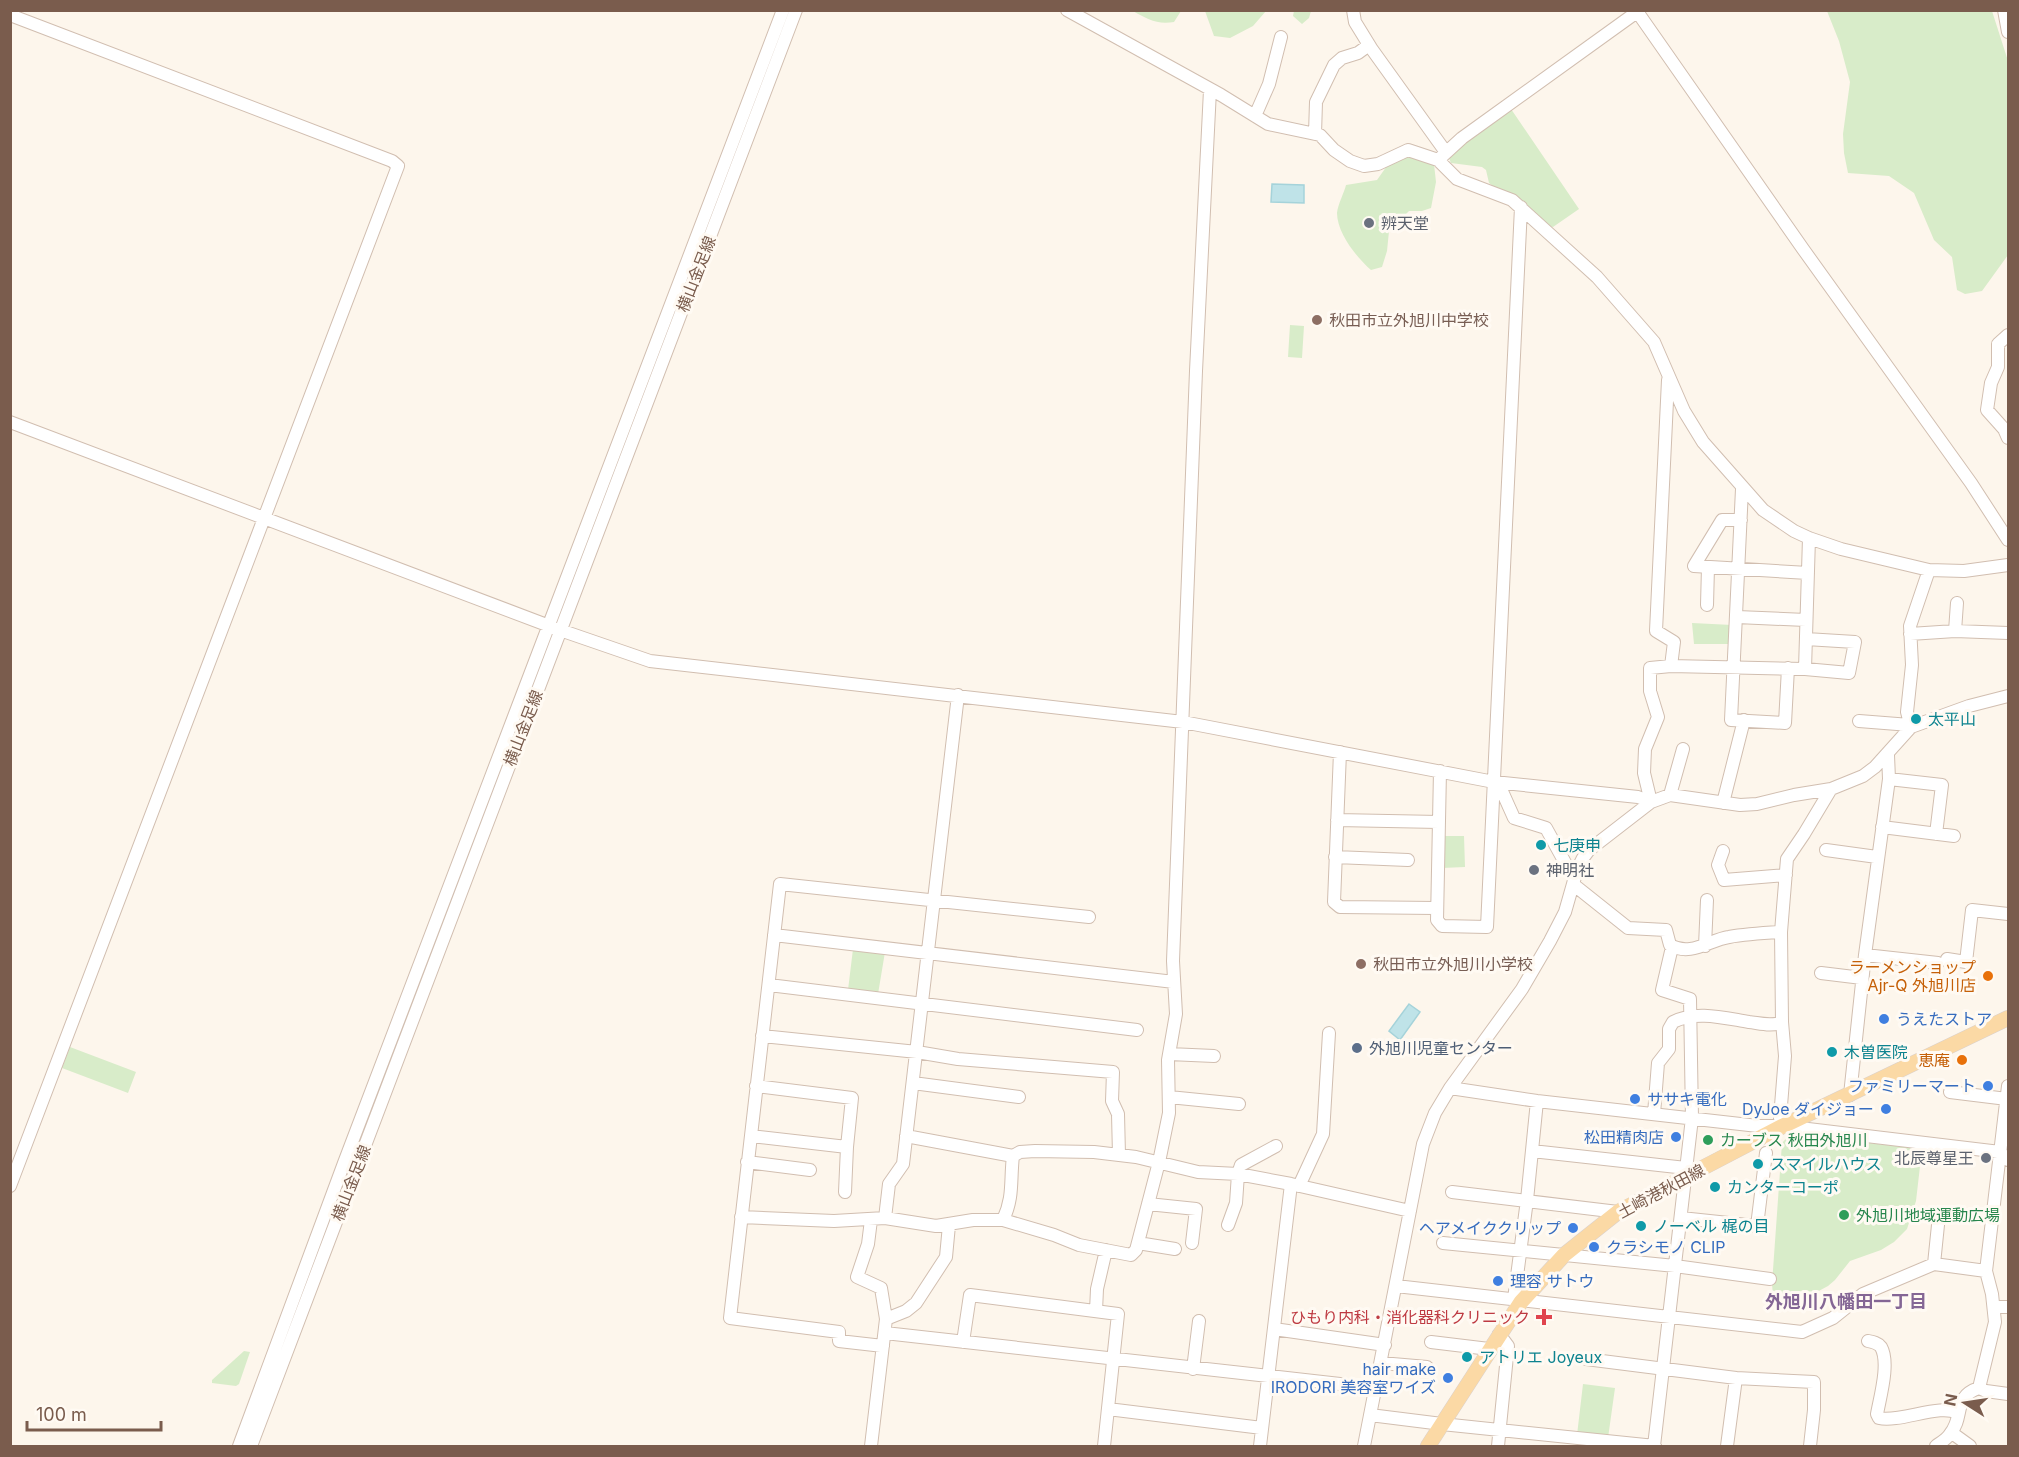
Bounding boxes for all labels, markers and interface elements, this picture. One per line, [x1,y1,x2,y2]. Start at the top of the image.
place label: 辨天堂 [1381,213,1429,233]
marker: 辨天堂 [1362,216,1376,230]
street label: 横山金足線 [672,233,720,315]
place label: 秋田市立外旭川中学校 [1329,310,1489,330]
marker: 秋田市立外旭川中学校 [1310,313,1324,327]
street label: 横山金足線 [499,687,547,769]
place label: 太平山 [1928,709,1976,729]
marker: 太平山 [1909,712,1923,726]
place label: 七庚申 [1553,835,1601,855]
marker: 七庚申 [1534,838,1548,852]
place label: 神明社 [1546,860,1594,880]
marker: 神明社 [1527,863,1541,877]
place label: 秋田市立外旭川小学校 [1373,954,1533,974]
marker: 秋田市立外旭川小学校 [1354,957,1368,971]
place label: ラーメンショップ Ajr-Q 外旭川店 [1849,957,1976,995]
marker: ラーメンショップ Ajr-Q 外旭川店 [1981,969,1995,983]
place label: うえたストア [1896,1009,1992,1029]
marker: うえたストア [1877,1012,1891,1026]
place label: 外旭川児童センター [1369,1038,1513,1058]
marker: 外旭川児童センター [1350,1041,1364,1055]
place label: 木曽医院 [1844,1042,1908,1062]
marker: 木曽医院 [1825,1045,1839,1059]
place label: 恵庵 [1918,1050,1950,1070]
marker: 恵庵 [1955,1053,1969,1067]
place label: ファミリーマート [1848,1076,1976,1096]
marker: ファミリーマート [1981,1079,1995,1093]
place label: ササキ電化 [1647,1089,1727,1109]
marker: ササキ電化 [1628,1092,1642,1106]
place label: DyJoe ダイジョー [1742,1099,1874,1119]
marker: DyJoe ダイジョー [1879,1102,1893,1116]
place label: 松田精肉店 [1584,1127,1664,1147]
marker: 松田精肉店 [1669,1130,1683,1144]
place label: カーブス 秋田外旭川 [1720,1130,1868,1150]
marker: カーブス 秋田外旭川 [1701,1133,1715,1147]
street label: 横山金足線 [327,1142,375,1224]
place label: 北辰尊星王 [1894,1148,1974,1168]
marker: 北辰尊星王 [1979,1151,1993,1165]
place label: スマイルハウス [1770,1154,1882,1174]
marker: スマイルハウス [1751,1157,1765,1171]
street label: 土崎港秋田線 [1614,1160,1708,1222]
place label: カンターコーポ [1727,1177,1839,1197]
marker: カンターコーポ [1708,1180,1722,1194]
place label: 外旭川地域運動広場 [1856,1205,2000,1225]
marker: 外旭川地域運動広場 [1837,1208,1851,1222]
place label: ノーベル 梶の目 [1653,1216,1770,1236]
place label: ヘアメイククリップ [1419,1218,1561,1238]
marker: ノーベル 梶の目 [1634,1219,1648,1233]
marker: ヘアメイククリップ [1566,1221,1580,1235]
place label: クラシモノ CLIP [1606,1237,1725,1257]
marker: クラシモノ CLIP [1587,1240,1601,1254]
place label: 理容 サトウ [1510,1271,1595,1291]
marker: 理容 サトウ [1491,1274,1505,1288]
district label: 外旭川八幡田一丁目 [1765,1291,1927,1312]
place label: ひもり内科・消化器科クリニック [1290,1307,1530,1327]
marker: ひもり内科・消化器科クリニック [1535,1308,1553,1326]
place label: アトリエ Joyeux [1479,1347,1602,1367]
marker: アトリエ Joyeux [1460,1350,1474,1364]
place label: hair make IRODORI 美容室ワイズ [1271,1359,1436,1397]
marker: hair make IRODORI 美容室ワイズ [1441,1371,1455,1385]
north arrow [1935,1373,1995,1433]
text: N [1939,1392,1961,1408]
scale bar [27,1394,160,1432]
text: 100 m [36,1404,87,1425]

